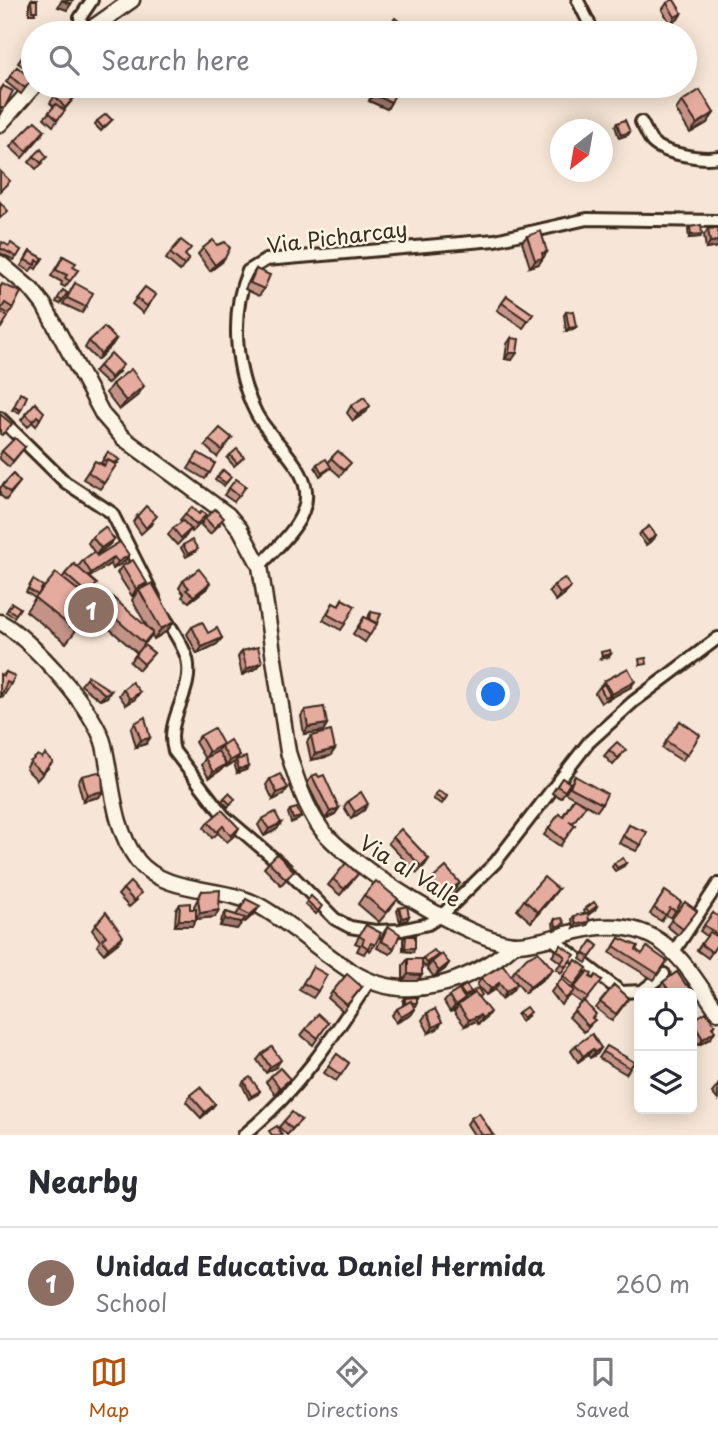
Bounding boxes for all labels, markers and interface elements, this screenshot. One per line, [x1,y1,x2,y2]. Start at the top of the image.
search box [21,21,697,98]
text: Search here [101,40,250,79]
icon: search [45,41,83,79]
north arrow [550,119,613,182]
street label: Via Picharcay [265,212,409,260]
pin: 1 [68,584,114,636]
your location [476,677,510,711]
street label: Via al Valle [354,826,468,914]
map controls [634,988,697,1114]
button: locate [634,988,697,1051]
button: layers [634,1051,697,1114]
text: Nearby [28,1158,138,1203]
text: Unidad Educativa Daniel Hermida [95,1246,545,1285]
text: 1 [46,1266,57,1301]
text: 260 m [615,1266,690,1301]
text: School [95,1285,167,1320]
tab: Map [89,1353,129,1423]
tab: Directions [306,1353,399,1423]
tab: Saved [576,1353,629,1423]

